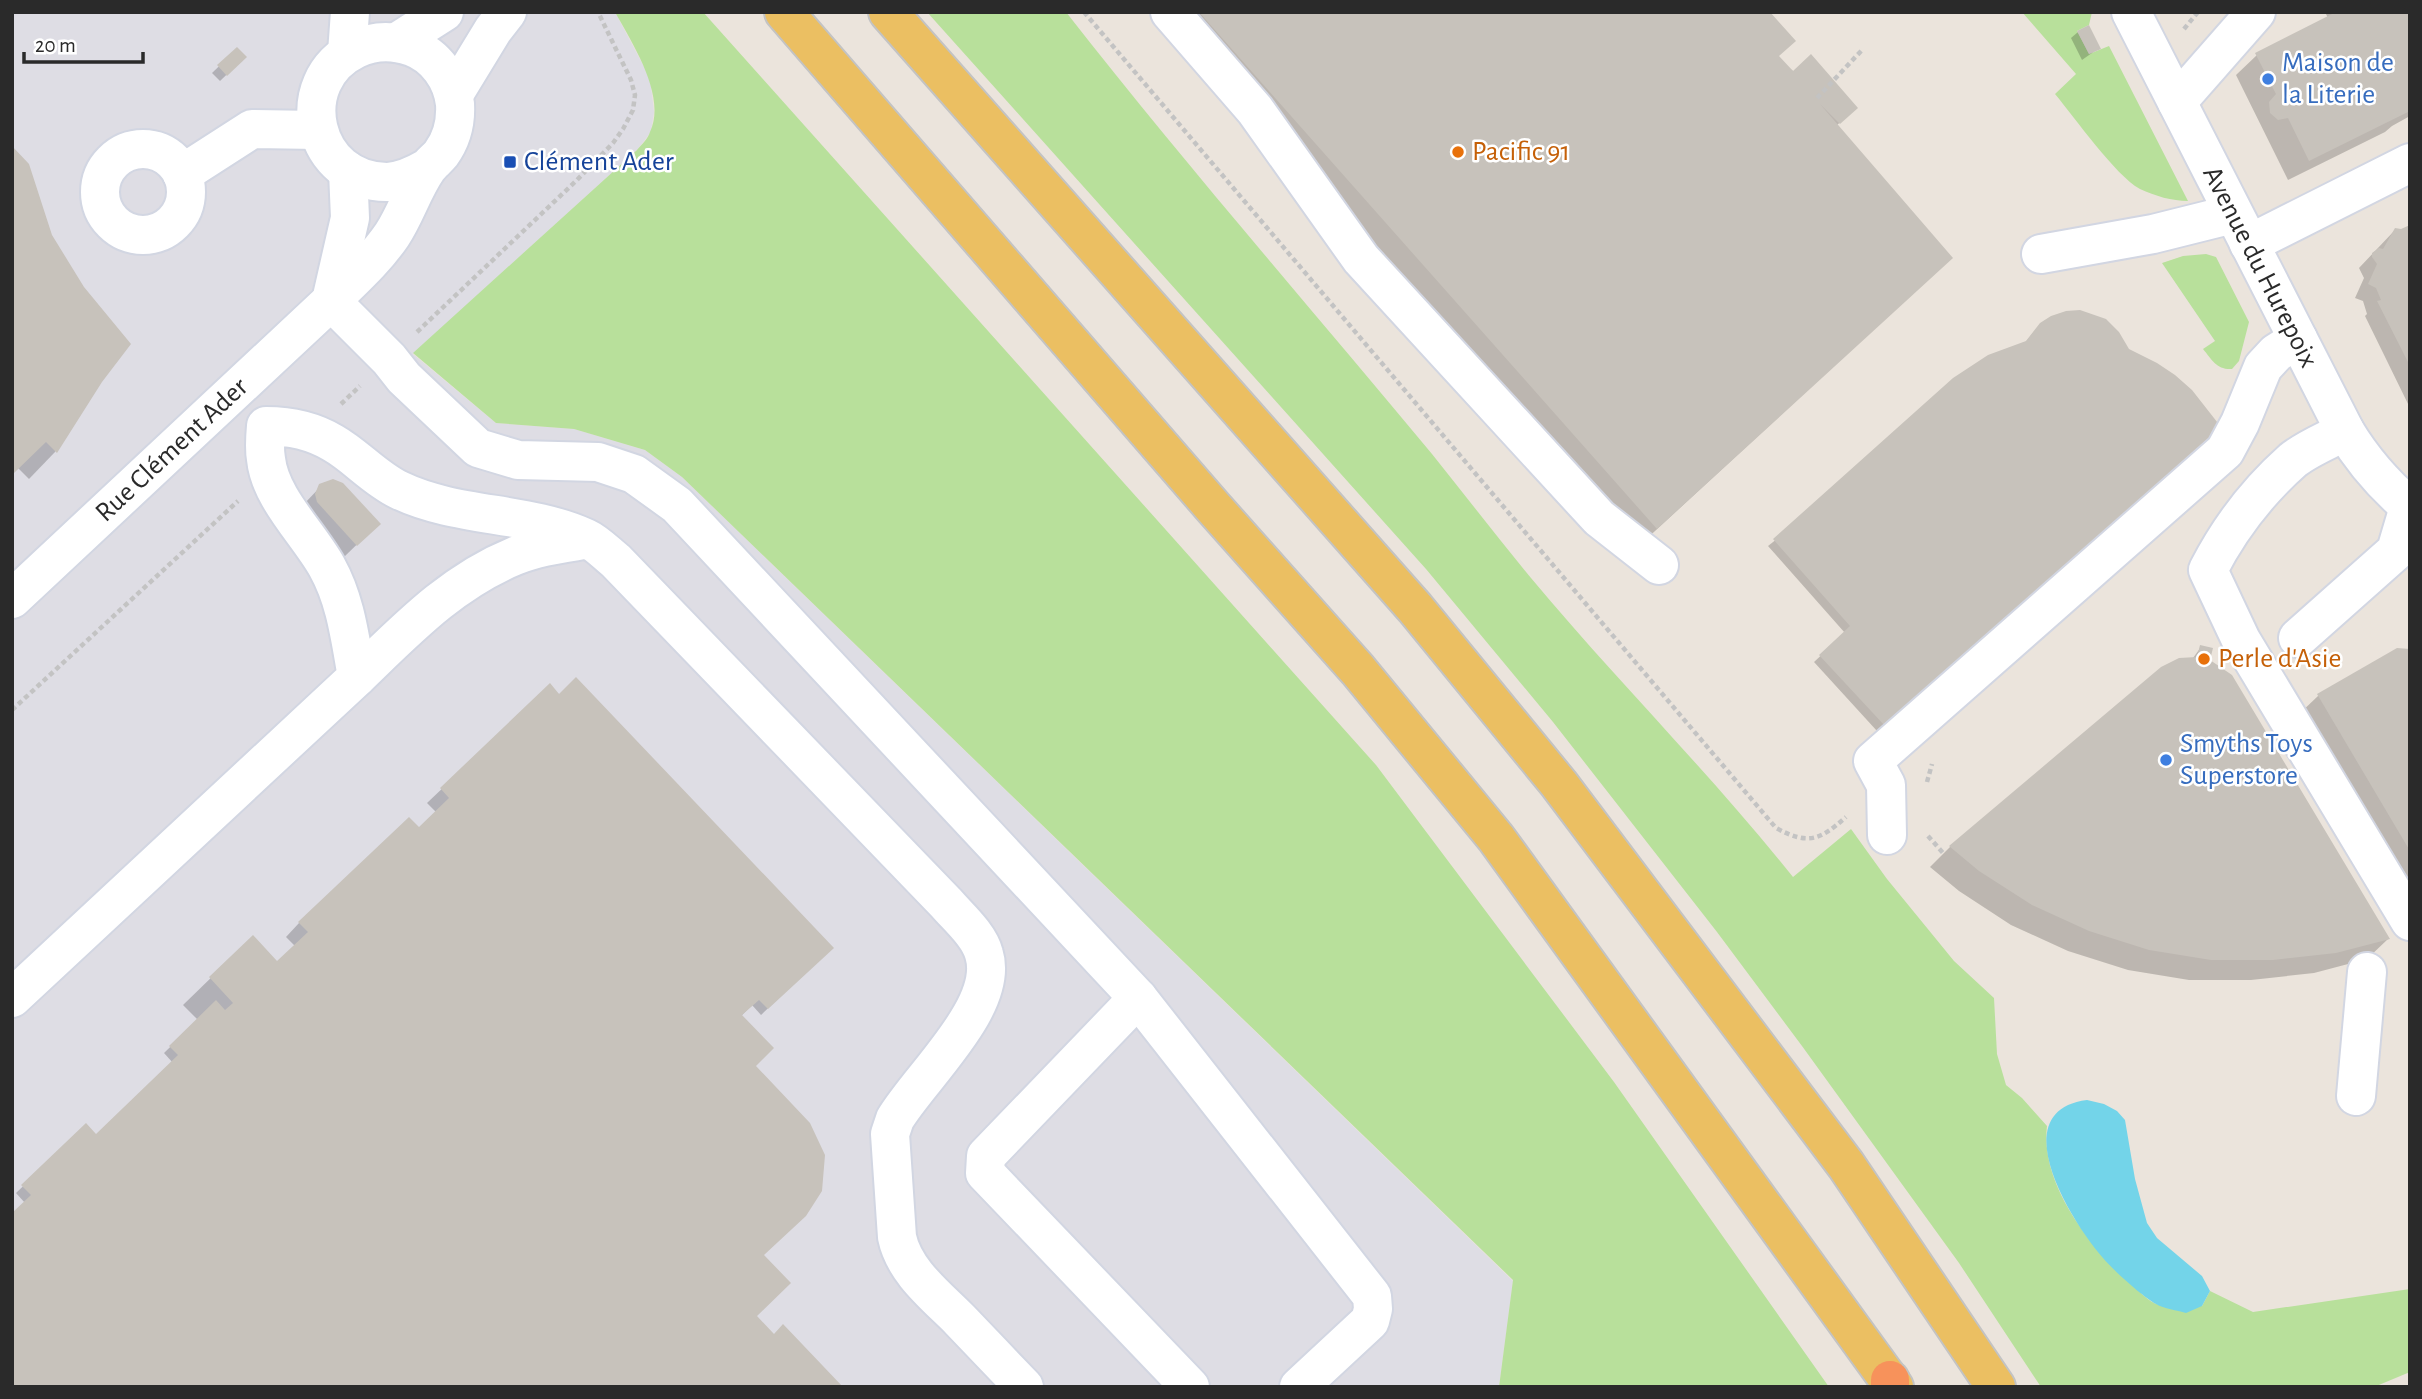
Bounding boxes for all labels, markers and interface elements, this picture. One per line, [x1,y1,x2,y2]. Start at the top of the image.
scale bar [24,21,144,65]
text: 20 m [35,35,76,56]
place label: Maison de la Literie [2282,49,2394,109]
marker: Maison de la Literie [2260,71,2276,87]
place label: Pacific 91 [1472,138,1570,166]
marker: Pacific 91 [1450,144,1466,160]
place label: Clément Ader [524,148,674,176]
marker: Clément Ader [502,154,518,170]
street label: Avenue du Hurepoix [2197,162,2323,372]
street label: Rue Clément Ader [91,373,253,527]
place label: Perle d'Asie [2218,645,2342,673]
marker: Perle d'Asie [2196,651,2212,667]
place label: Smyths Toys Superstore [2180,730,2313,790]
marker: Smyths Toys Superstore [2158,752,2174,768]

